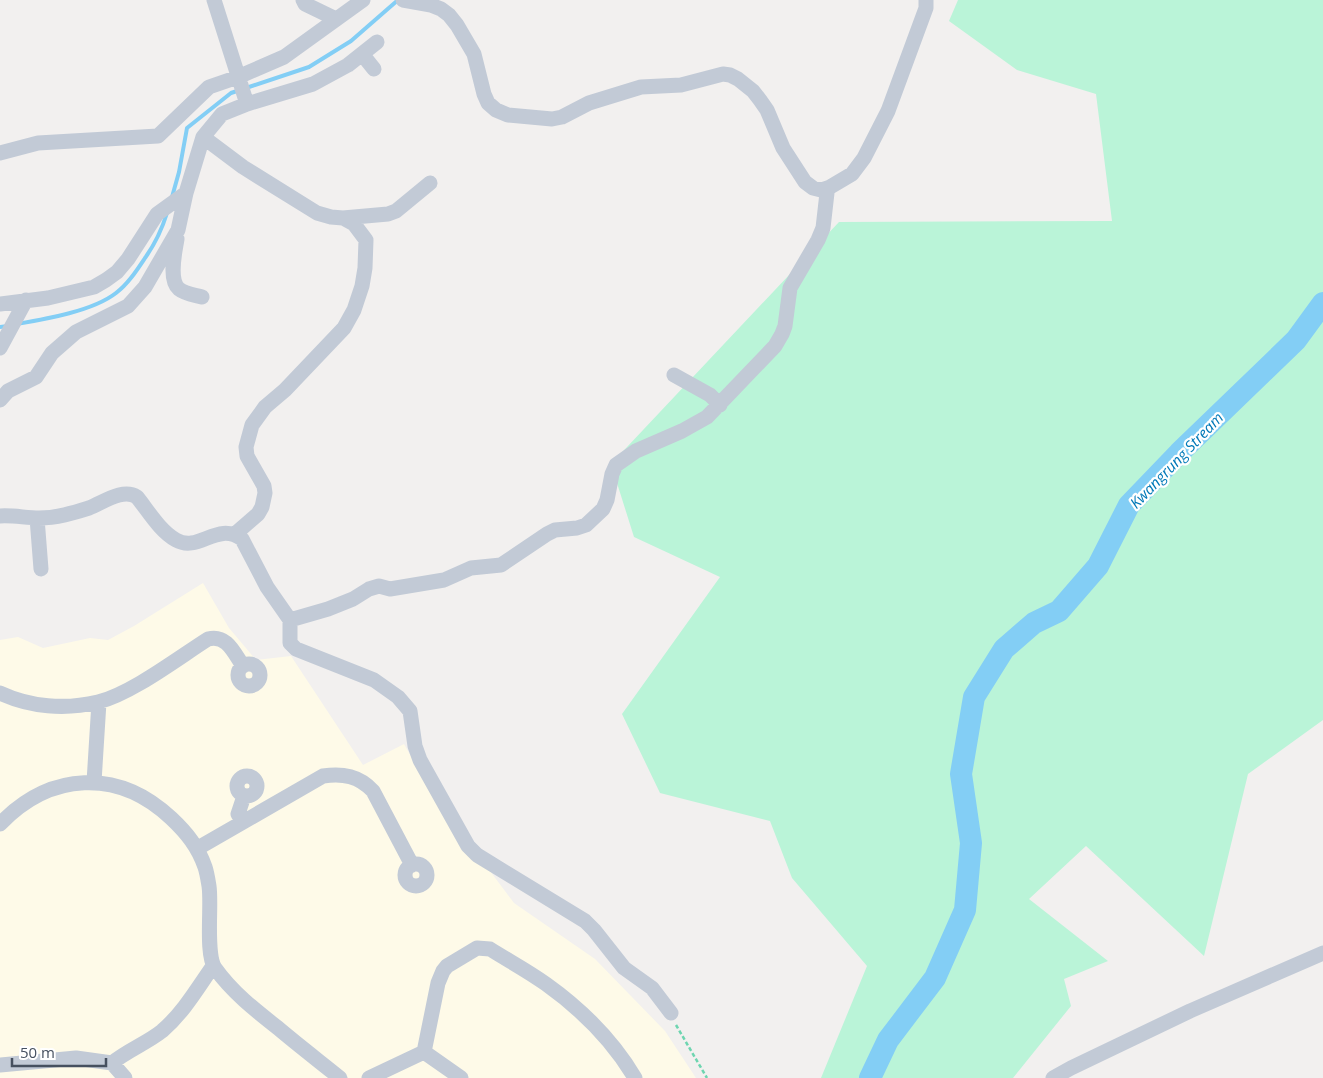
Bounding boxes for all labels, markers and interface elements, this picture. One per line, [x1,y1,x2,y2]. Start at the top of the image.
water label: Kwangrung Stream [1125,408,1227,512]
scale bar [12,1036,106,1068]
text: 50 m [20,1042,55,1062]

